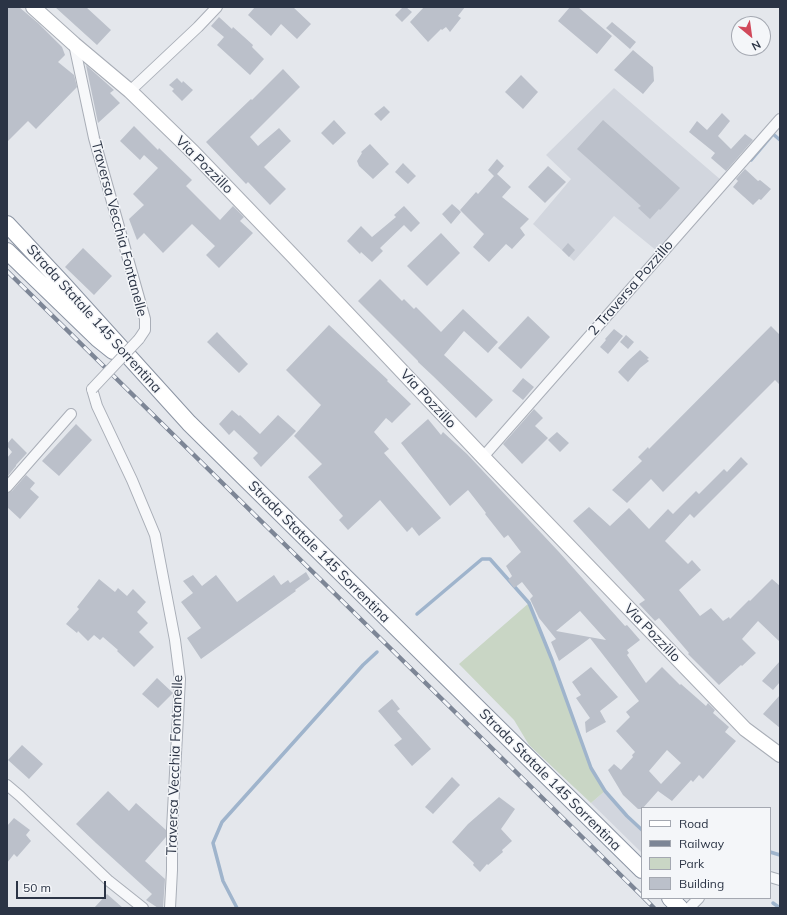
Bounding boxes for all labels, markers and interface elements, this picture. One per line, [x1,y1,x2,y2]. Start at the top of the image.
north arrow [731,16,771,56]
text: N [749,37,763,54]
street label: Via Pozzillo [172,133,236,197]
street label: Traversa Vecchia Fontanelle [87,140,151,318]
street label: 2 Traversa Pozzillo [585,237,677,339]
street label: Strada Statale 145 Sorrentina [23,241,165,397]
street label: Via Pozzillo [396,366,460,432]
street label: Strada Statale 145 Sorrentina [245,478,393,626]
street label: Via Pozzillo [620,600,684,666]
street label: Traversa Vecchia Fontanelle [163,674,187,856]
street label: Strada Statale 145 Sorrentina [476,706,624,854]
legend [641,807,771,899]
text: Road [679,816,708,831]
text: Railway [679,836,724,851]
text: Park [679,856,704,871]
scale bar [18,873,108,899]
text: Building [679,876,724,891]
text: 50 m [23,880,51,895]

